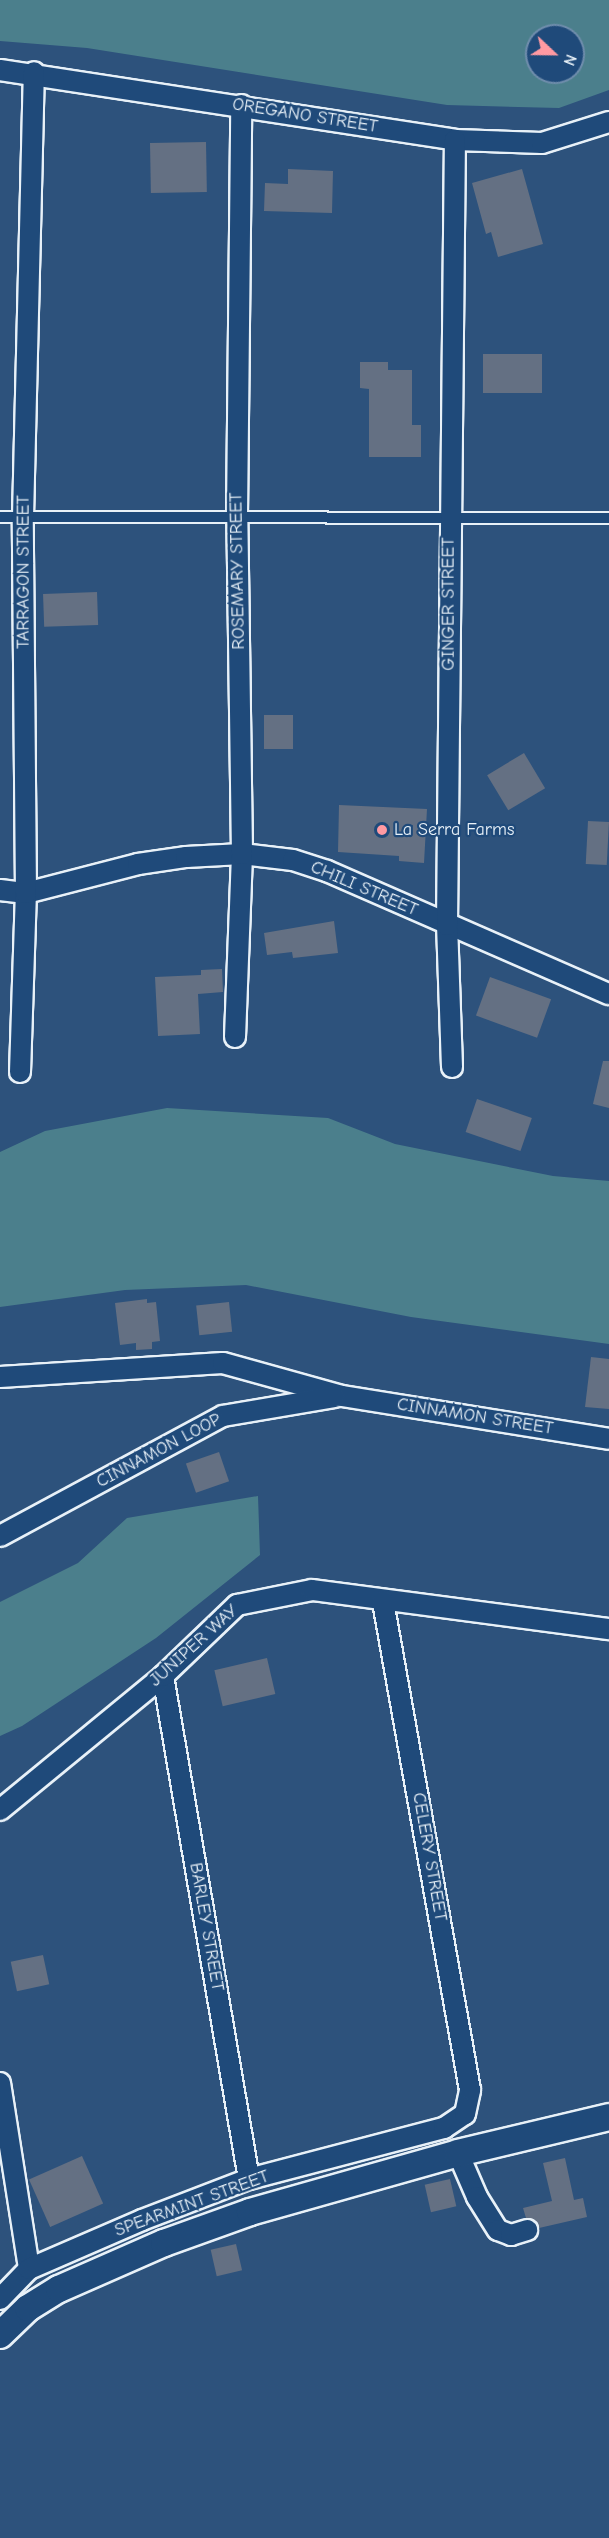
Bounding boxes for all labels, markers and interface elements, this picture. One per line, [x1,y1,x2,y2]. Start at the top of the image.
north arrow [525,24,585,84]
text: N [560,52,580,68]
street label: OREGANO STREET [231,94,379,138]
street label: ROSEMARY STREET [226,492,250,650]
street label: TARRAGON STREET [13,495,35,649]
street label: GINGER STREET [438,537,460,671]
place label: La Serra Farms [394,819,514,841]
marker: La Serra Farms [375,823,389,837]
street label: CHILI STREET [307,857,421,921]
street label: CINNAMON STREET [395,1394,555,1440]
street label: CINNAMON LOOP [93,1409,225,1493]
street label: JUNIPER WAY [145,1601,243,1691]
street label: CELERY STREET [407,1791,451,1923]
street label: BARLEY STREET [184,1861,228,1993]
street label: SPEARMINT STREET [112,2166,272,2242]

